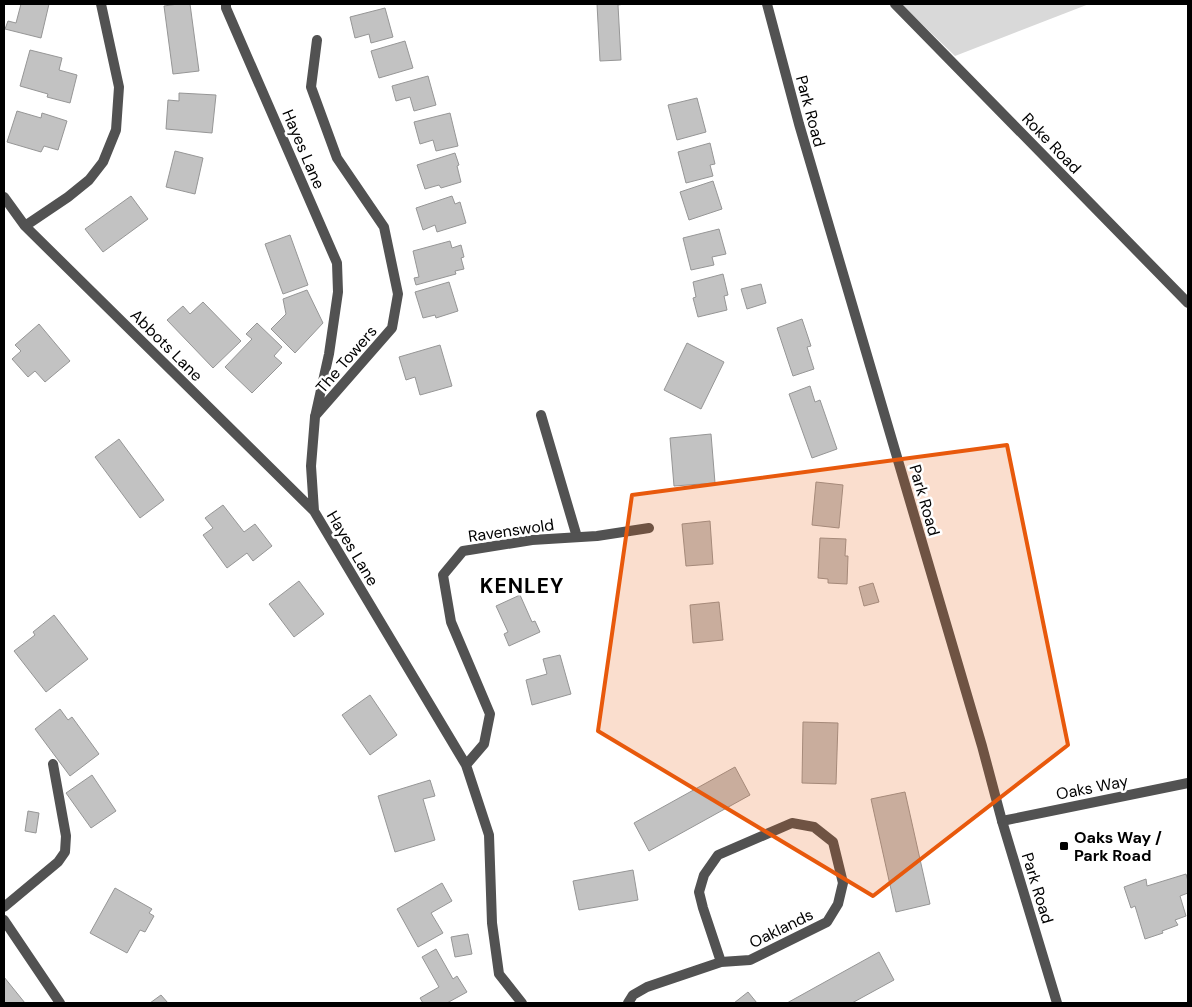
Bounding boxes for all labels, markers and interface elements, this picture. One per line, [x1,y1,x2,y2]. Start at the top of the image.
street label: Park Road [791,73,830,149]
street label: Hayes Lane [277,106,330,192]
street label: Roke Road [1017,109,1086,178]
street label: Abbots Lane [126,305,207,386]
street label: The Towers [311,321,382,398]
street label: Park Road [904,462,945,538]
street label: Hayes Lane [322,507,383,590]
street label: Ravenswold [467,514,555,547]
district label: KENLEY [480,572,564,600]
street label: Oaks Way [1054,770,1130,805]
place label: Oaks Way / Park Road [1074,827,1162,866]
marker: Oaks Way / Park Road [1058,840,1070,852]
street label: Park Road [1017,850,1058,926]
street label: Oaklands [746,904,817,953]

